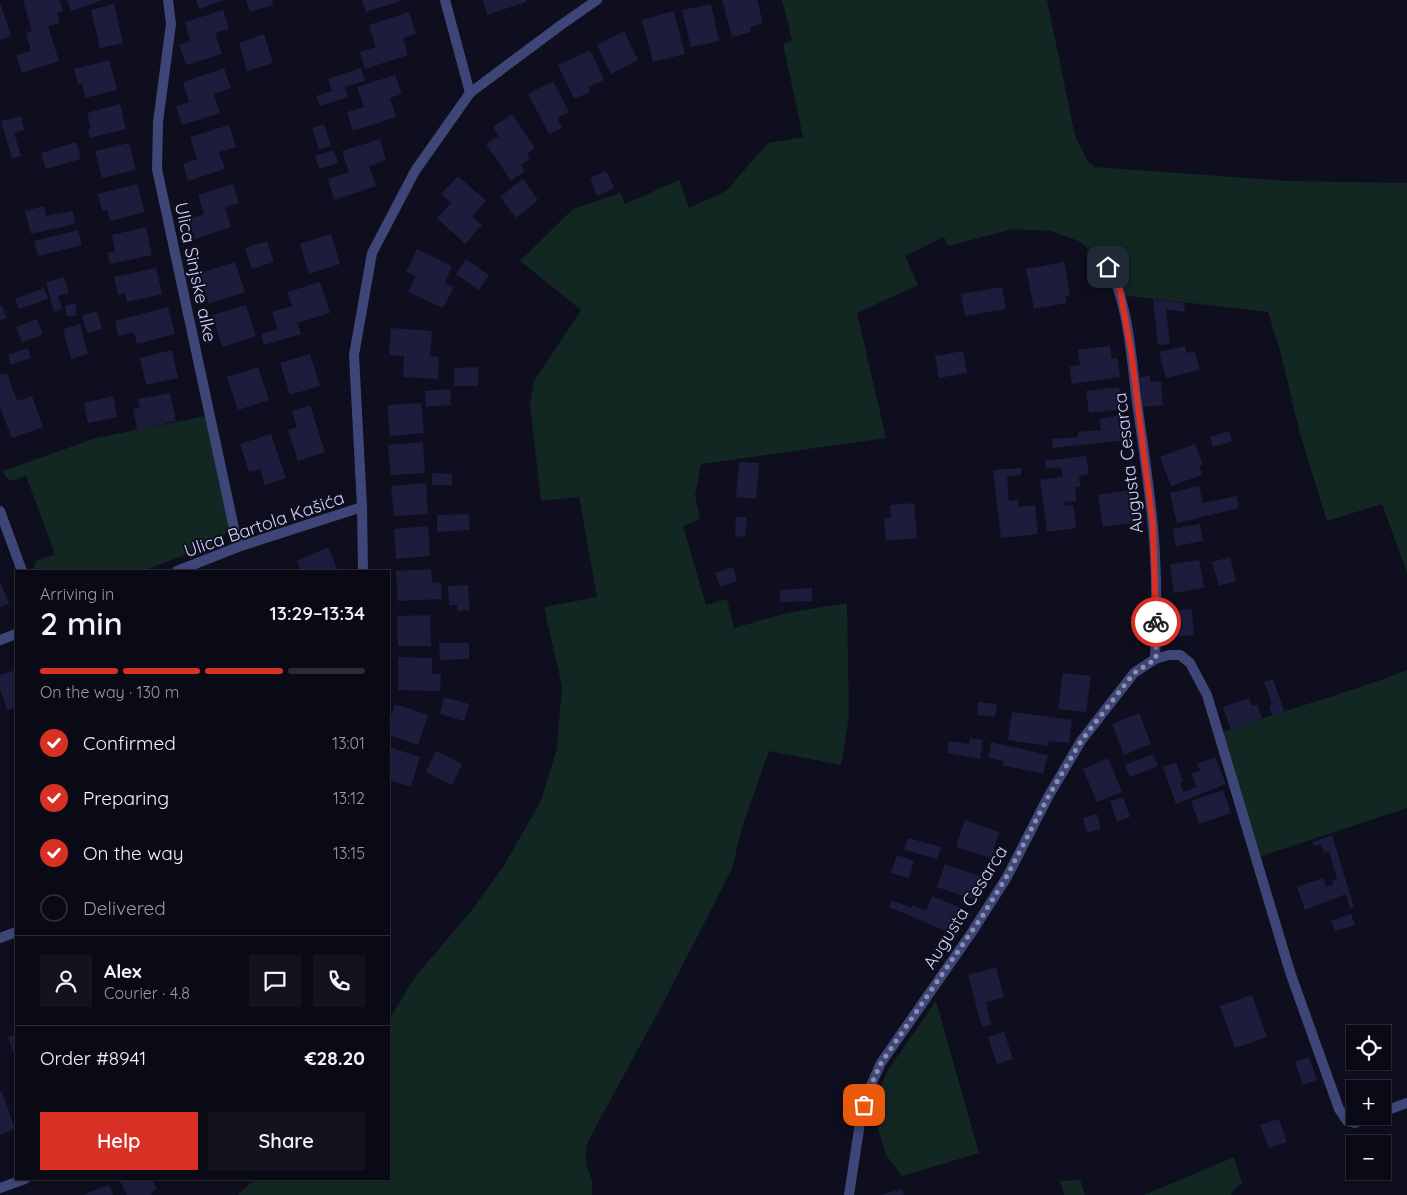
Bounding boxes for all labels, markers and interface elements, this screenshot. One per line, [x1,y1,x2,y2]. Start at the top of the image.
street label: Ulica Sinjske alke [170,200,222,344]
pin [1087,246,1129,288]
icon: home [1094,253,1122,281]
street label: Augusta Cesarca [1108,391,1148,535]
street label: Ulica Bartola Kašića [181,486,347,562]
text: Arriving in [40,584,114,604]
courier [1131,597,1181,647]
text: 13:29–13:34 [270,601,365,625]
text: 2 min [40,603,123,643]
icon: bike [1142,608,1170,636]
text: On the way · 130 m [40,682,179,702]
icon: check [40,729,68,757]
text: Confirmed [83,731,176,755]
text: 13:01 [332,733,365,753]
icon: check [40,784,68,812]
text: Preparing [83,786,169,810]
text: 13:12 [333,788,365,808]
icon: check [40,839,68,867]
text: On the way [83,841,184,865]
street label: Augusta Cesarca [918,841,1012,973]
text: 13:15 [333,843,365,863]
text: Delivered [83,896,166,920]
button: person [40,955,92,1007]
button: chat [249,955,301,1007]
button: phone [313,955,365,1007]
text: Alex [104,959,142,983]
text: Courier · 4.8 [104,983,190,1003]
map controls [1346,1025,1391,1180]
button: locate [1346,1025,1391,1070]
text: Order #8941 [40,1046,146,1070]
text: €28.20 [305,1046,365,1070]
button: + [1346,1080,1391,1125]
pin [843,1084,885,1126]
icon: bag [850,1091,878,1119]
button: Help [40,1112,198,1170]
button: Share [208,1112,365,1170]
button: − [1346,1135,1391,1180]

